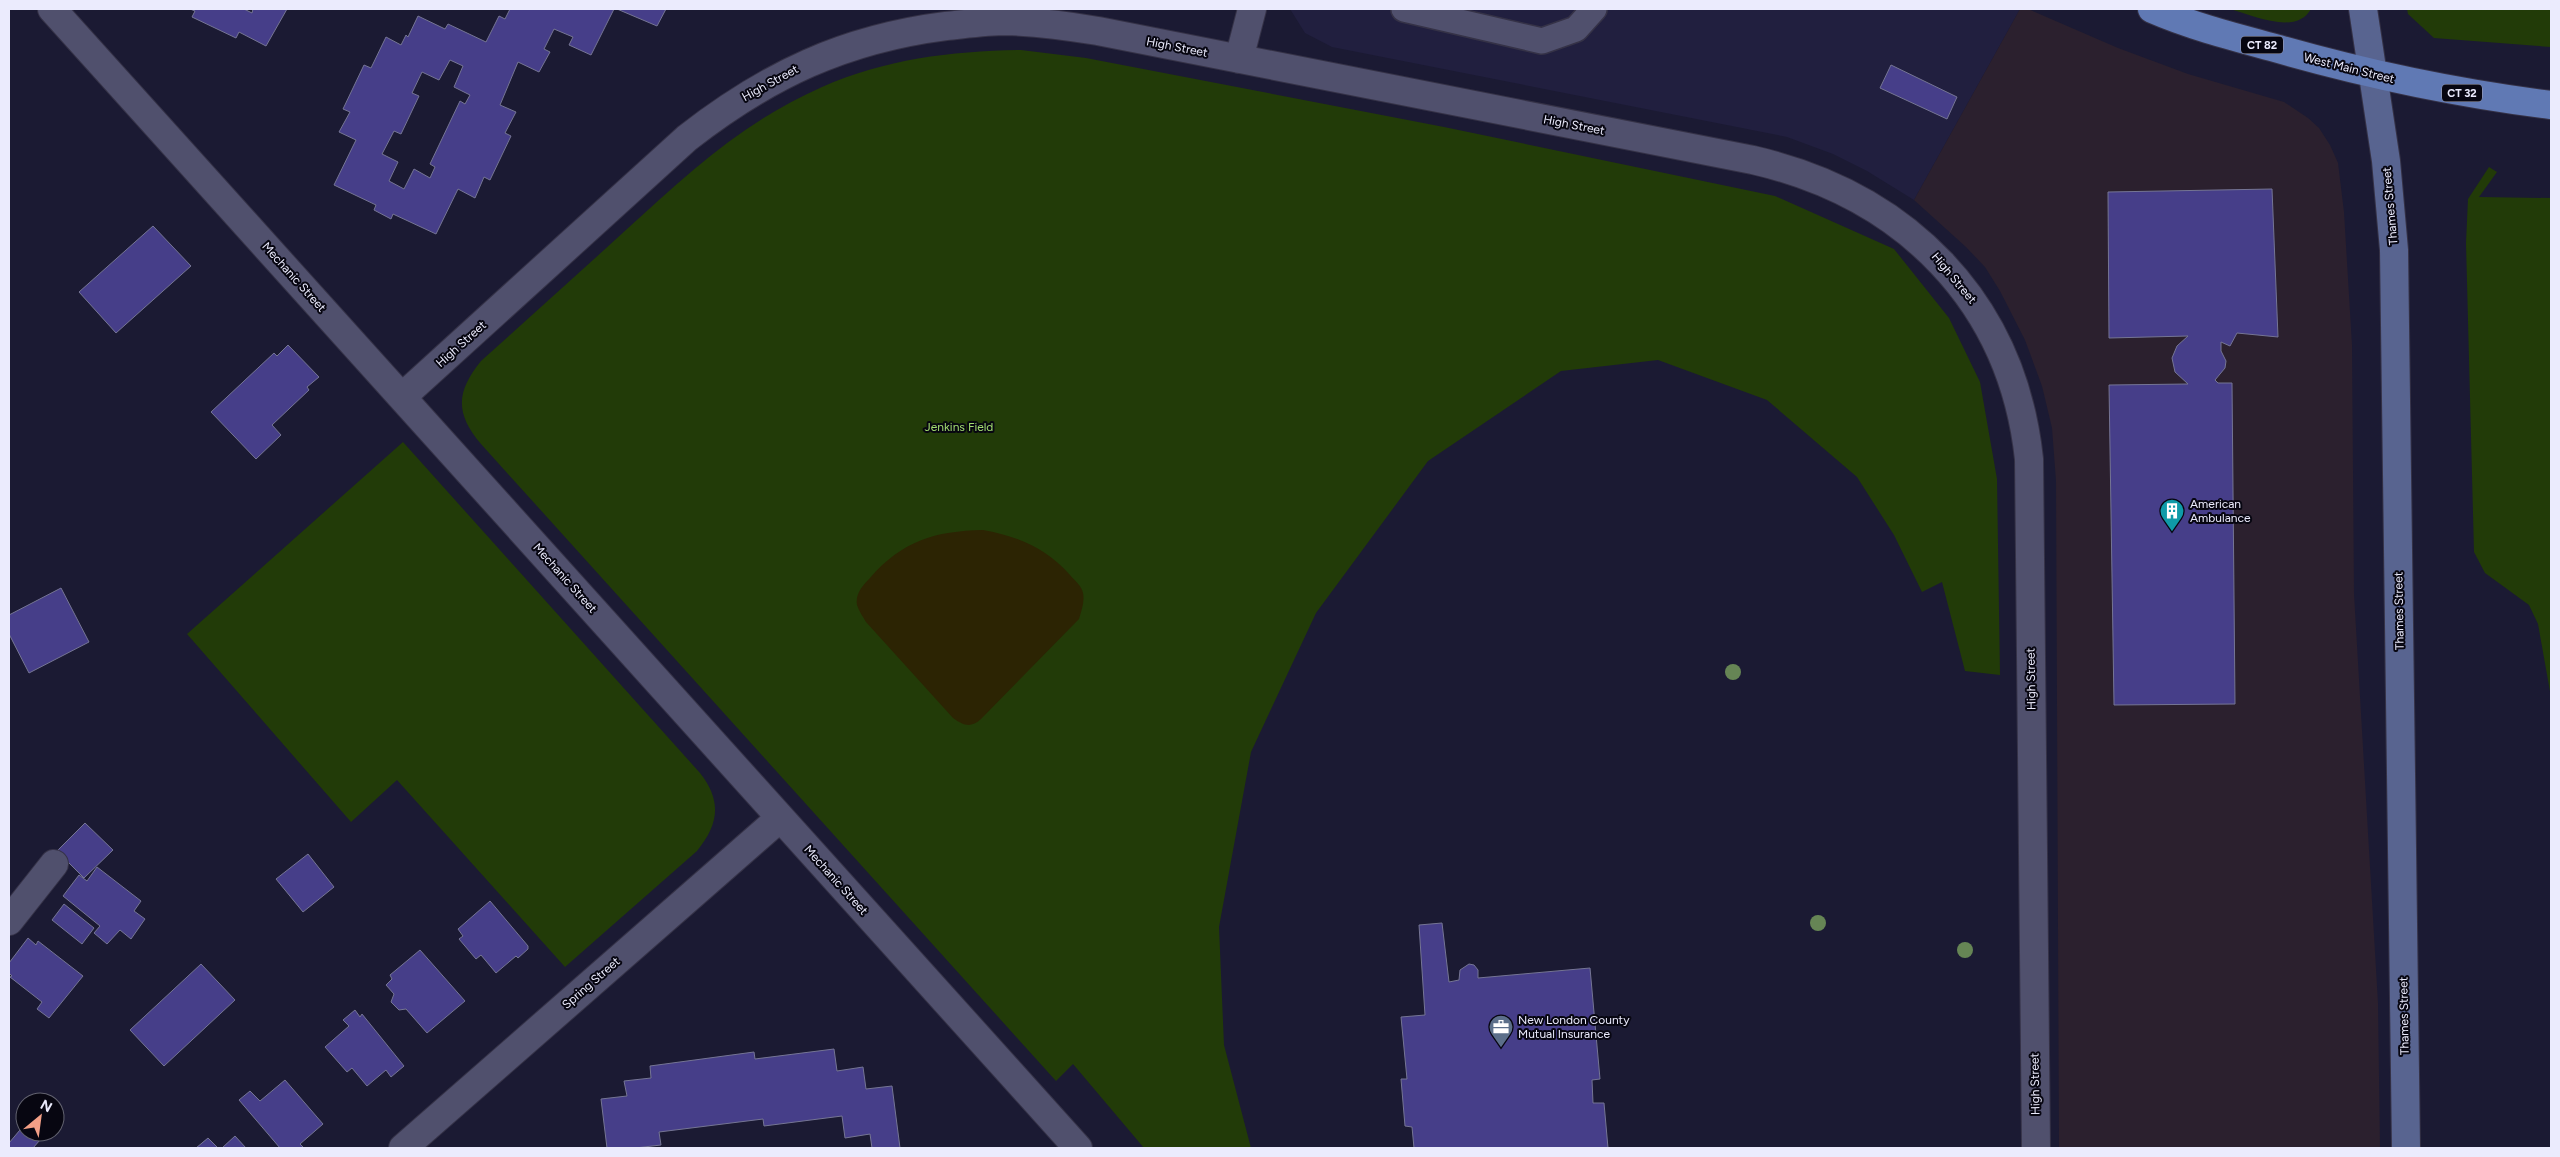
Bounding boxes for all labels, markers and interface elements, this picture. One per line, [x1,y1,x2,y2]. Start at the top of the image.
street label: High Street [1145,34,1209,60]
road number: CT 82 [2241,36,2283,54]
street label: West Main Street [2302,50,2396,86]
street label: High Street [739,62,801,104]
road number: CT 32 [2442,85,2482,102]
street label: High Street [1542,112,1606,138]
street label: Thames Street [2380,166,2400,246]
street label: Mechanic Street [259,239,329,315]
street label: High Street [1929,250,1980,307]
street label: High Street [433,318,489,370]
park label: Jenkins Field [925,420,993,434]
place label: American Ambulance [2190,497,2251,525]
building icon: American Ambulance [2159,498,2185,532]
street label: Mechanic Street [530,540,600,616]
street label: Thames Street [2391,571,2407,650]
street label: High Street [2023,647,2039,710]
street label: Mechanic Street [801,842,871,918]
street label: Spring Street [559,954,623,1012]
street label: Thames Street [2396,976,2412,1055]
place label: New London County Mutual Insurance [1518,1013,1630,1041]
office icon: New London County Mutual Insurance [1488,1014,1514,1048]
street label: High Street [2027,1052,2043,1115]
north arrow [15,1092,65,1142]
text: N [37,1096,55,1116]

